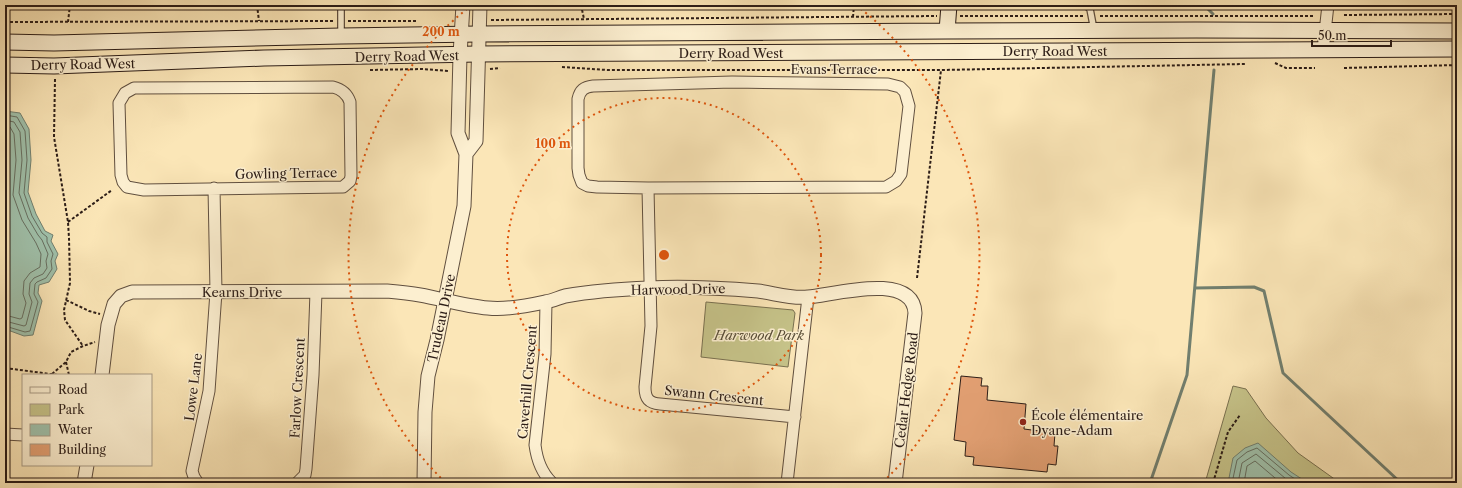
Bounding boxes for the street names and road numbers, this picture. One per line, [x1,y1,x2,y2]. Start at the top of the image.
street label: Derry Road West [1003,43,1108,59]
street label: Derry Road West [679,45,784,61]
street label: Derry Road West [354,47,460,65]
street label: Derry Road West [30,55,136,73]
street label: Evans Terrace [791,61,878,77]
street label: Gowling Terrace [235,164,337,182]
street label: Trudeau Drive [424,272,458,364]
street label: Harwood Drive [630,280,726,298]
street label: Kearns Drive [202,284,282,300]
street label: Caverhill Crescent [514,324,540,440]
street label: Cedar Hedge Road [891,331,921,449]
street label: Farlow Crescent [286,337,308,439]
street label: Lowe Lane [181,352,205,422]
street label: Swann Crescent [664,382,765,408]

